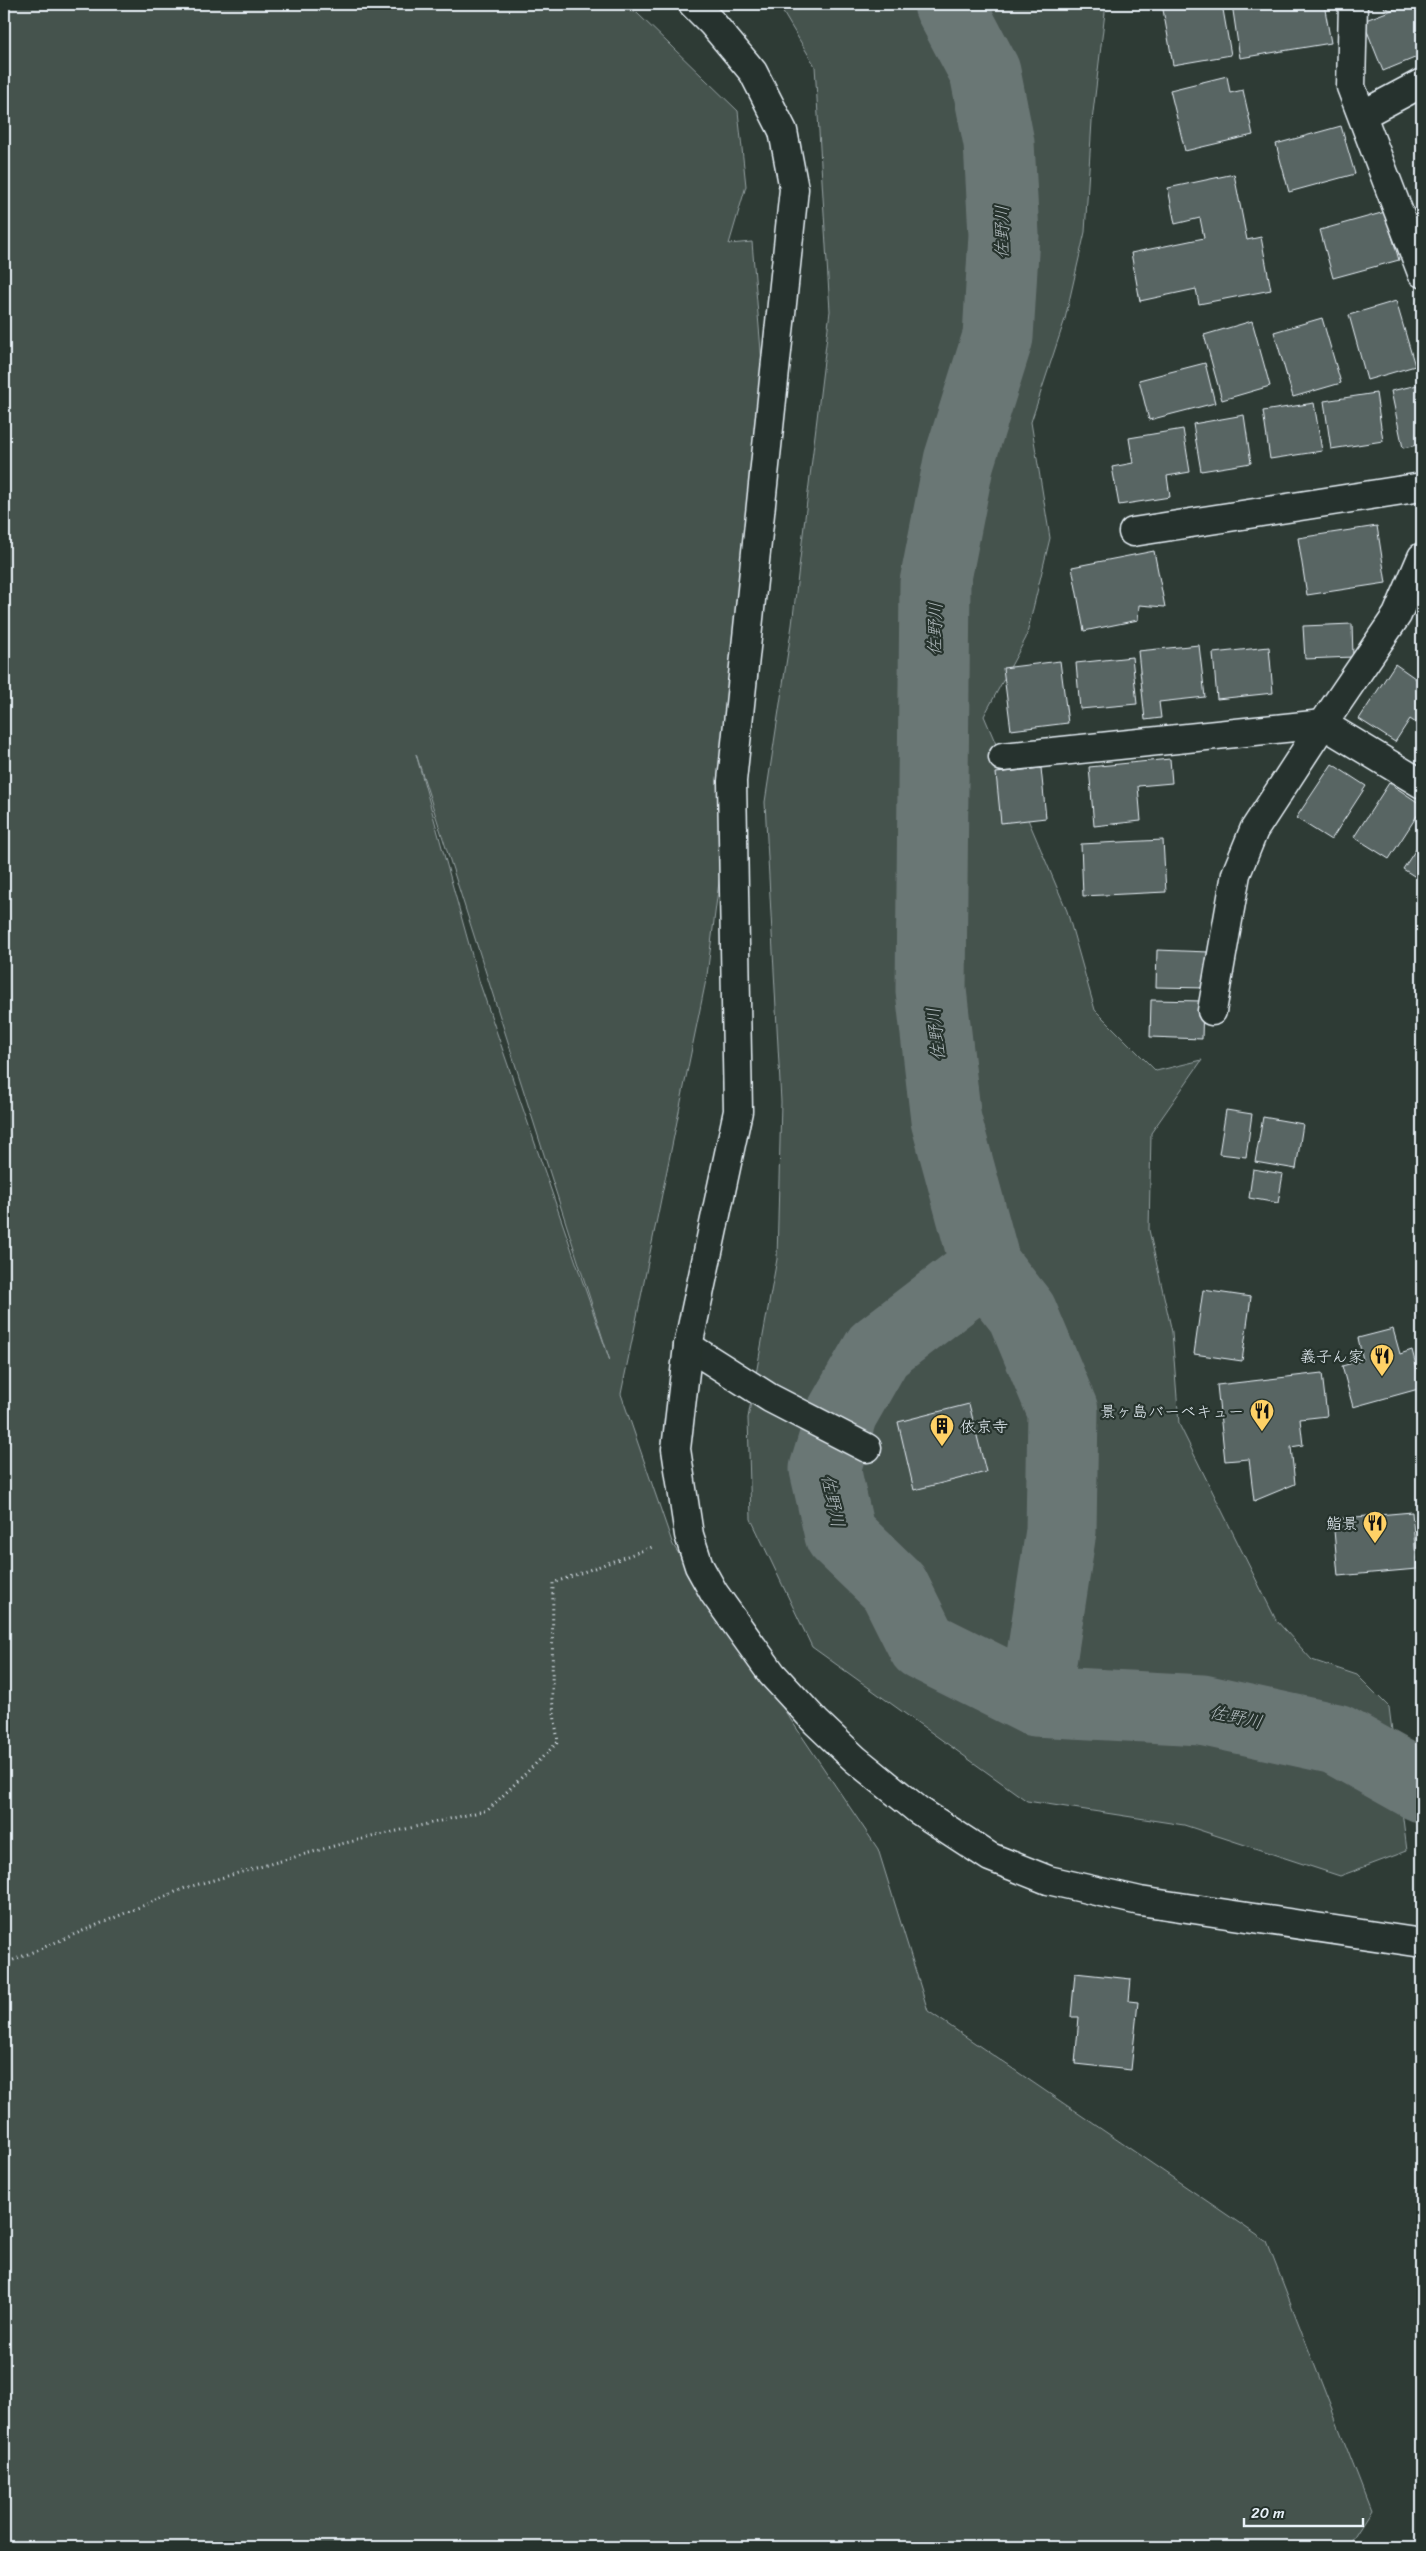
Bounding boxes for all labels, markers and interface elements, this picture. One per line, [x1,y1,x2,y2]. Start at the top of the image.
water label: 佐野川 [986,205,1018,259]
water label: 佐野川 [919,602,951,656]
water label: 佐野川 [917,1005,955,1063]
place label: 義子ん家 [1300,1342,1364,1371]
restaurant icon: 義子ん家 [1369,1343,1395,1377]
place label: 景ヶ島バーベキュー [1100,1397,1244,1426]
restaurant icon: 景ヶ島バーベキュー [1249,1398,1275,1432]
place label: 依京寺 [960,1412,1008,1441]
building icon: 依京寺 [929,1413,955,1447]
water label: 佐野川 [812,1471,854,1531]
place label: 鮨景 [1326,1509,1358,1538]
restaurant icon: 鮨景 [1362,1510,1388,1544]
water label: 佐野川 [1206,1696,1266,1738]
scale bar [1244,2496,1362,2528]
text: 20 m [1251,2500,1285,2526]

